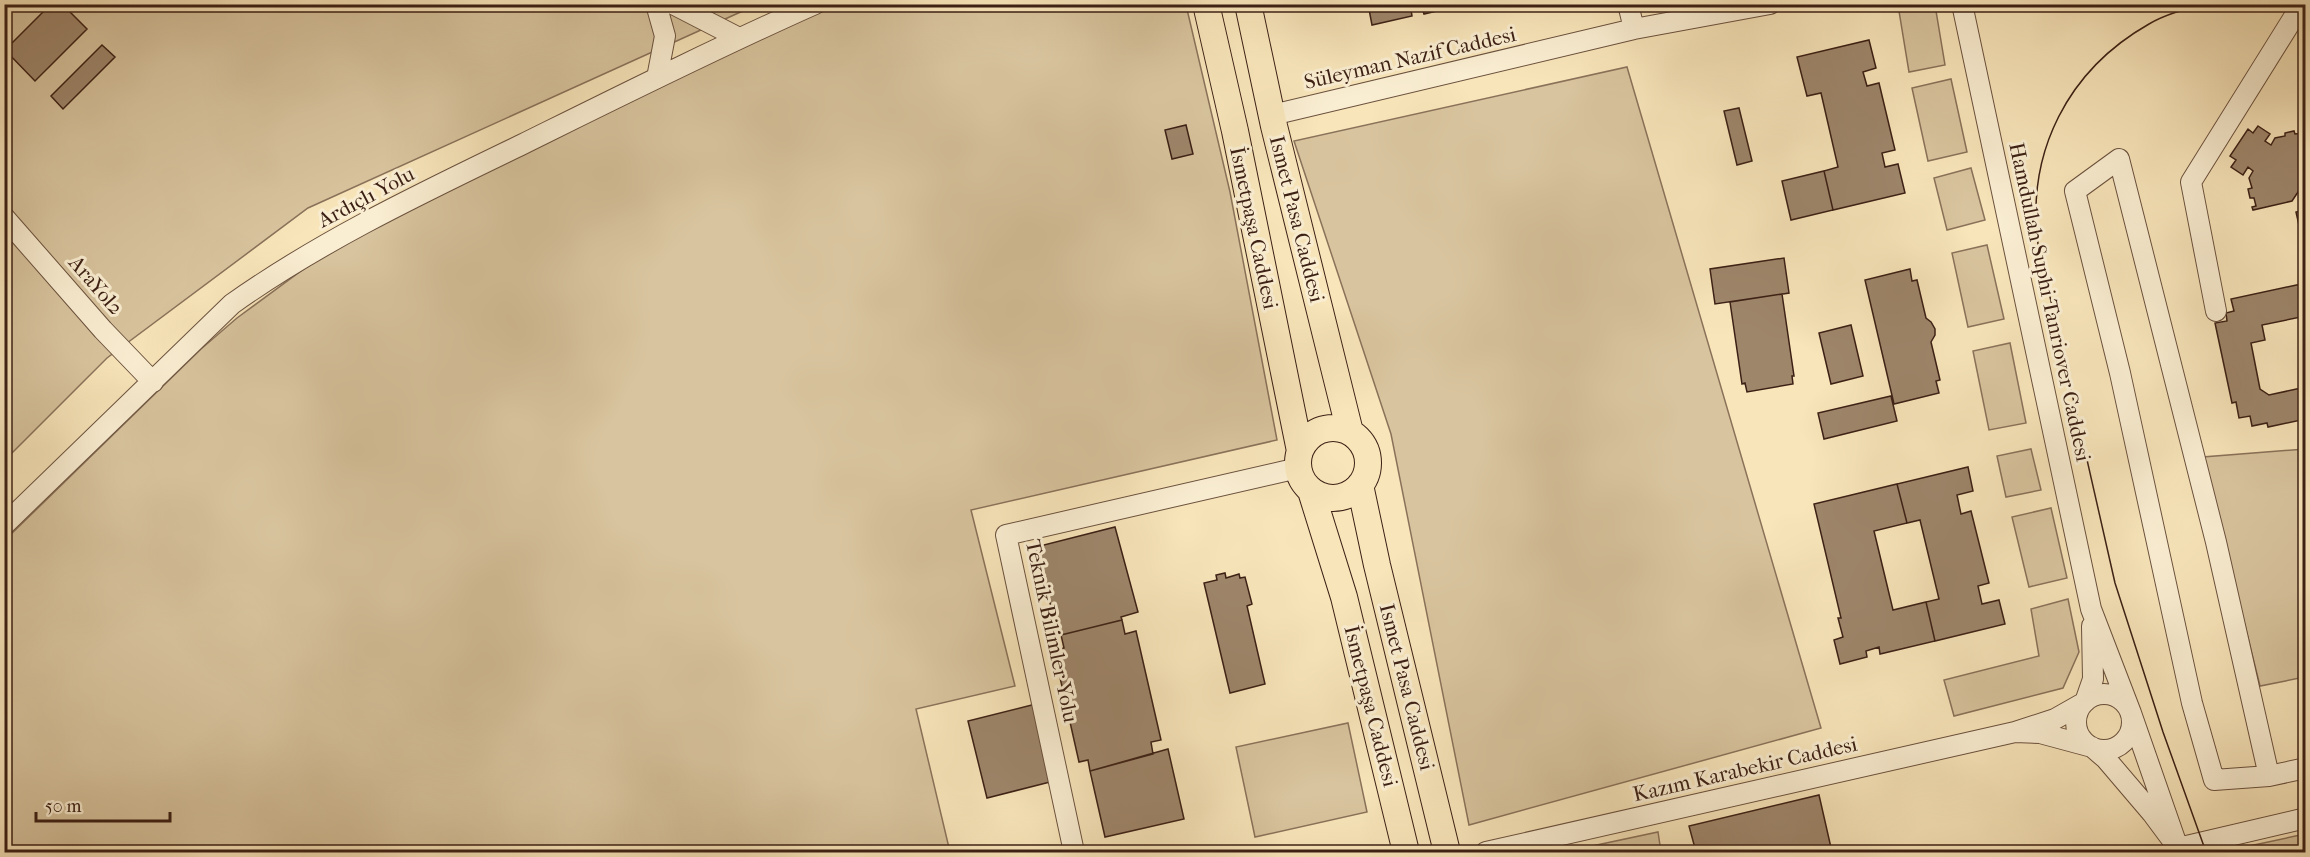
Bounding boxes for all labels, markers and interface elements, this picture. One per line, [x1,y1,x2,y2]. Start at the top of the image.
street label: Süleyman Nazif Caddesi [1302,22,1518,94]
street label: Ismet Pasa Caddesi [1265,133,1329,305]
street label: Hamdullah Suphi Tanriover Caddesi [2004,140,2096,464]
street label: İsmetpaşa Caddesi [1225,145,1283,311]
street label: Ardıçlı Yolu [313,161,419,233]
street label: AraYol2 [63,250,128,319]
street label: Teknik Bilimler Yolu [1021,537,1083,725]
street label: Ismet Pasa Caddesi [1375,601,1439,773]
street label: İsmetpaşa Caddesi [1339,623,1403,789]
street label: Kazım Karabekir Caddesi [1631,732,1859,806]
scale bar [36,785,170,823]
text: 50 m [45,796,82,817]

